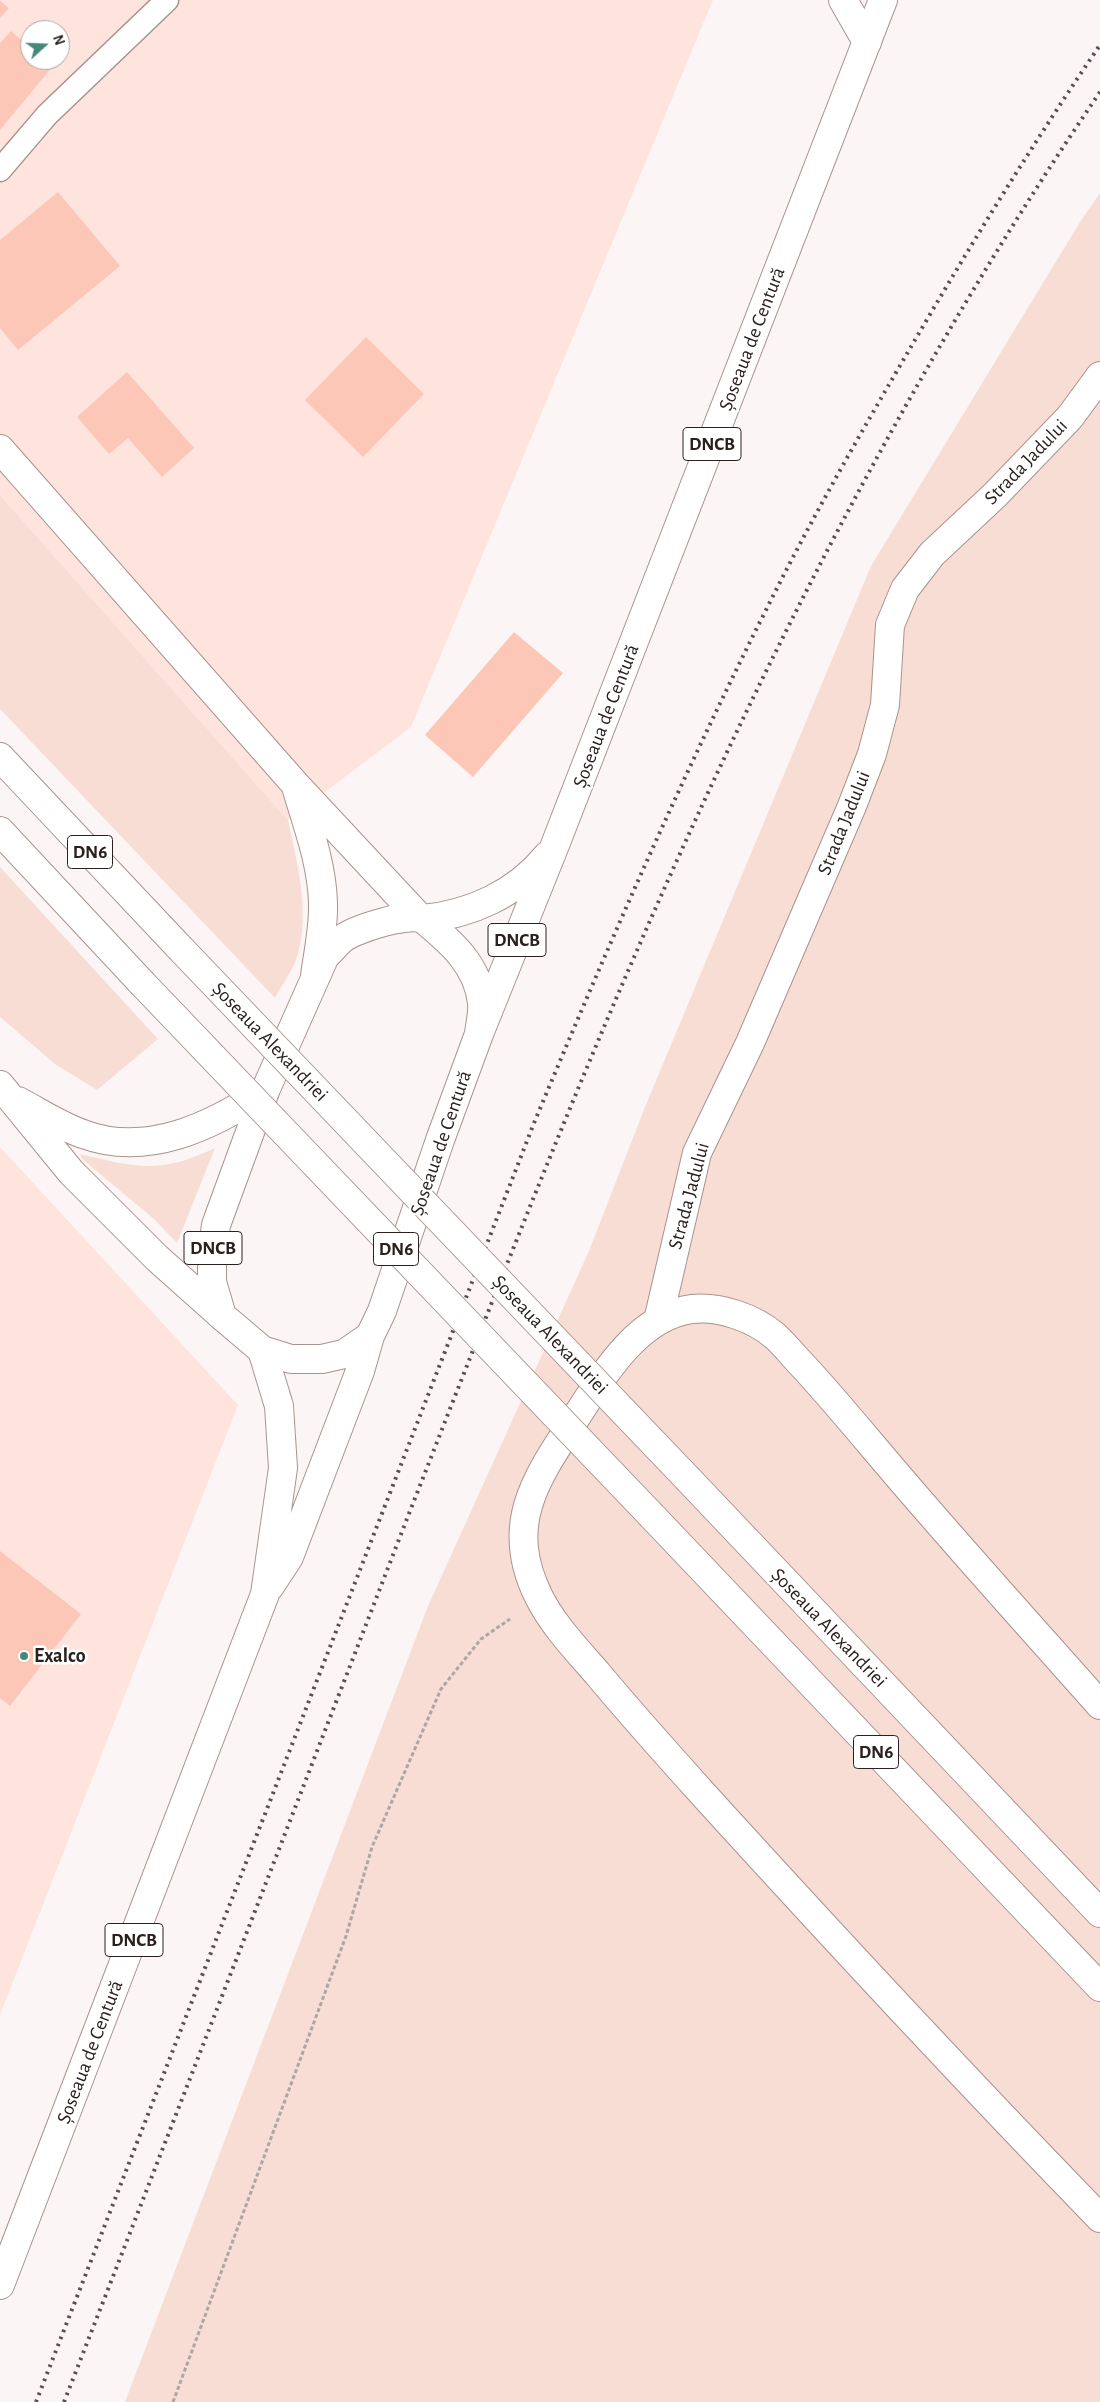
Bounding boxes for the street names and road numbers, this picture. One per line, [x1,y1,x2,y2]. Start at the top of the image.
street label: Șoseaua de Centură [714,264,790,414]
street label: Strada Jadului [979,414,1073,510]
road number: DNCB [683,428,741,460]
street label: Șoseaua de Centură [568,641,644,791]
street label: Strada Jadului [812,768,876,878]
road number: DN6 [68,836,112,869]
road number: DNCB [488,924,546,956]
street label: Șoseaua Alexandriei [207,977,333,1107]
street label: Șoseaua de Centură [405,1067,477,1219]
street label: Strada Jadului [663,1140,715,1252]
road number: DNCB [184,1232,242,1264]
road number: DN6 [374,1232,418,1266]
street label: Șoseaua Alexandriei [487,1270,613,1400]
street label: Șoseaua Alexandriei [766,1563,892,1693]
road number: DN6 [854,1735,898,1768]
road number: DNCB [105,1924,163,1956]
street label: Șoseaua de Centură [52,1977,128,2127]

